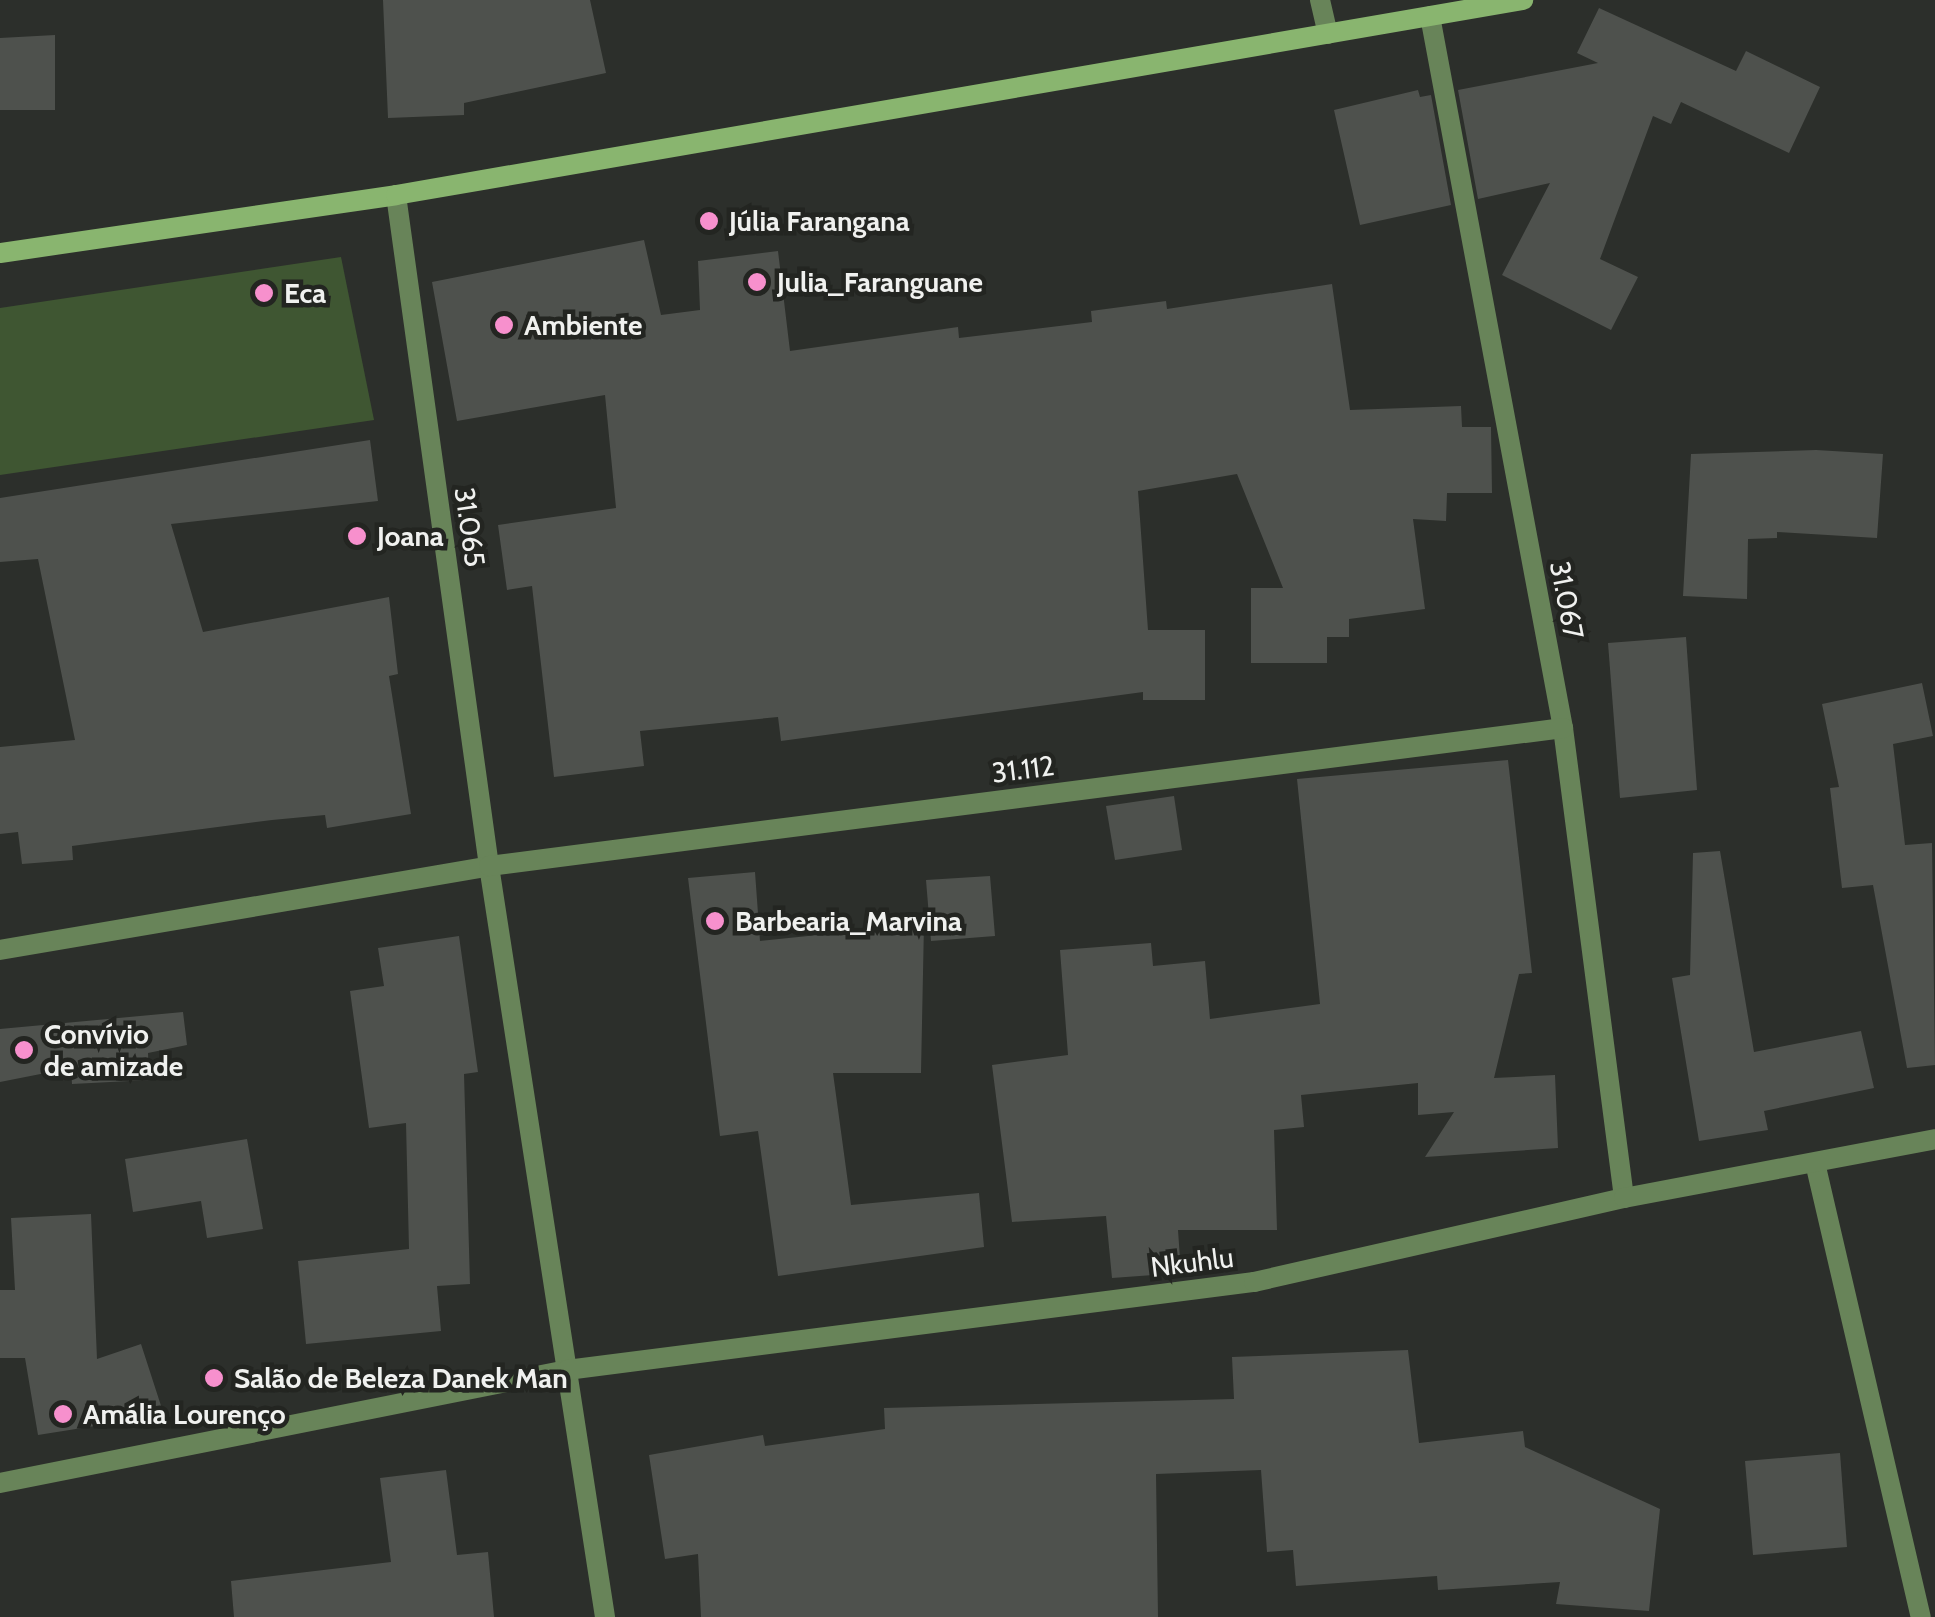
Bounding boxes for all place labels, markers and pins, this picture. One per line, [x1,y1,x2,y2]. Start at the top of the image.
place label: Júlia Farangana [729,204,910,238]
marker: Júlia Farangana [698,210,720,232]
place label: Julia_Faranguane [777,265,983,299]
marker: Julia_Faranguane [746,271,768,293]
place label: Eca [284,276,326,310]
marker: Eca [253,282,275,304]
place label: Ambiente [524,308,642,342]
marker: Ambiente [493,314,515,336]
place label: Joana [377,519,444,553]
marker: Joana [346,525,368,547]
place label: Barbearia_Marvina [735,904,962,938]
marker: Barbearia_Marvina [704,910,726,932]
place label: Convívio de amizade [44,1017,183,1083]
marker: Convívio de amizade [13,1039,35,1061]
place label: Salão de Beleza Danek Man [234,1361,568,1395]
marker: Salão de Beleza Danek Man [203,1367,225,1389]
place label: Amália Lourenço [83,1397,286,1431]
marker: Amália Lourenço [52,1403,74,1425]

